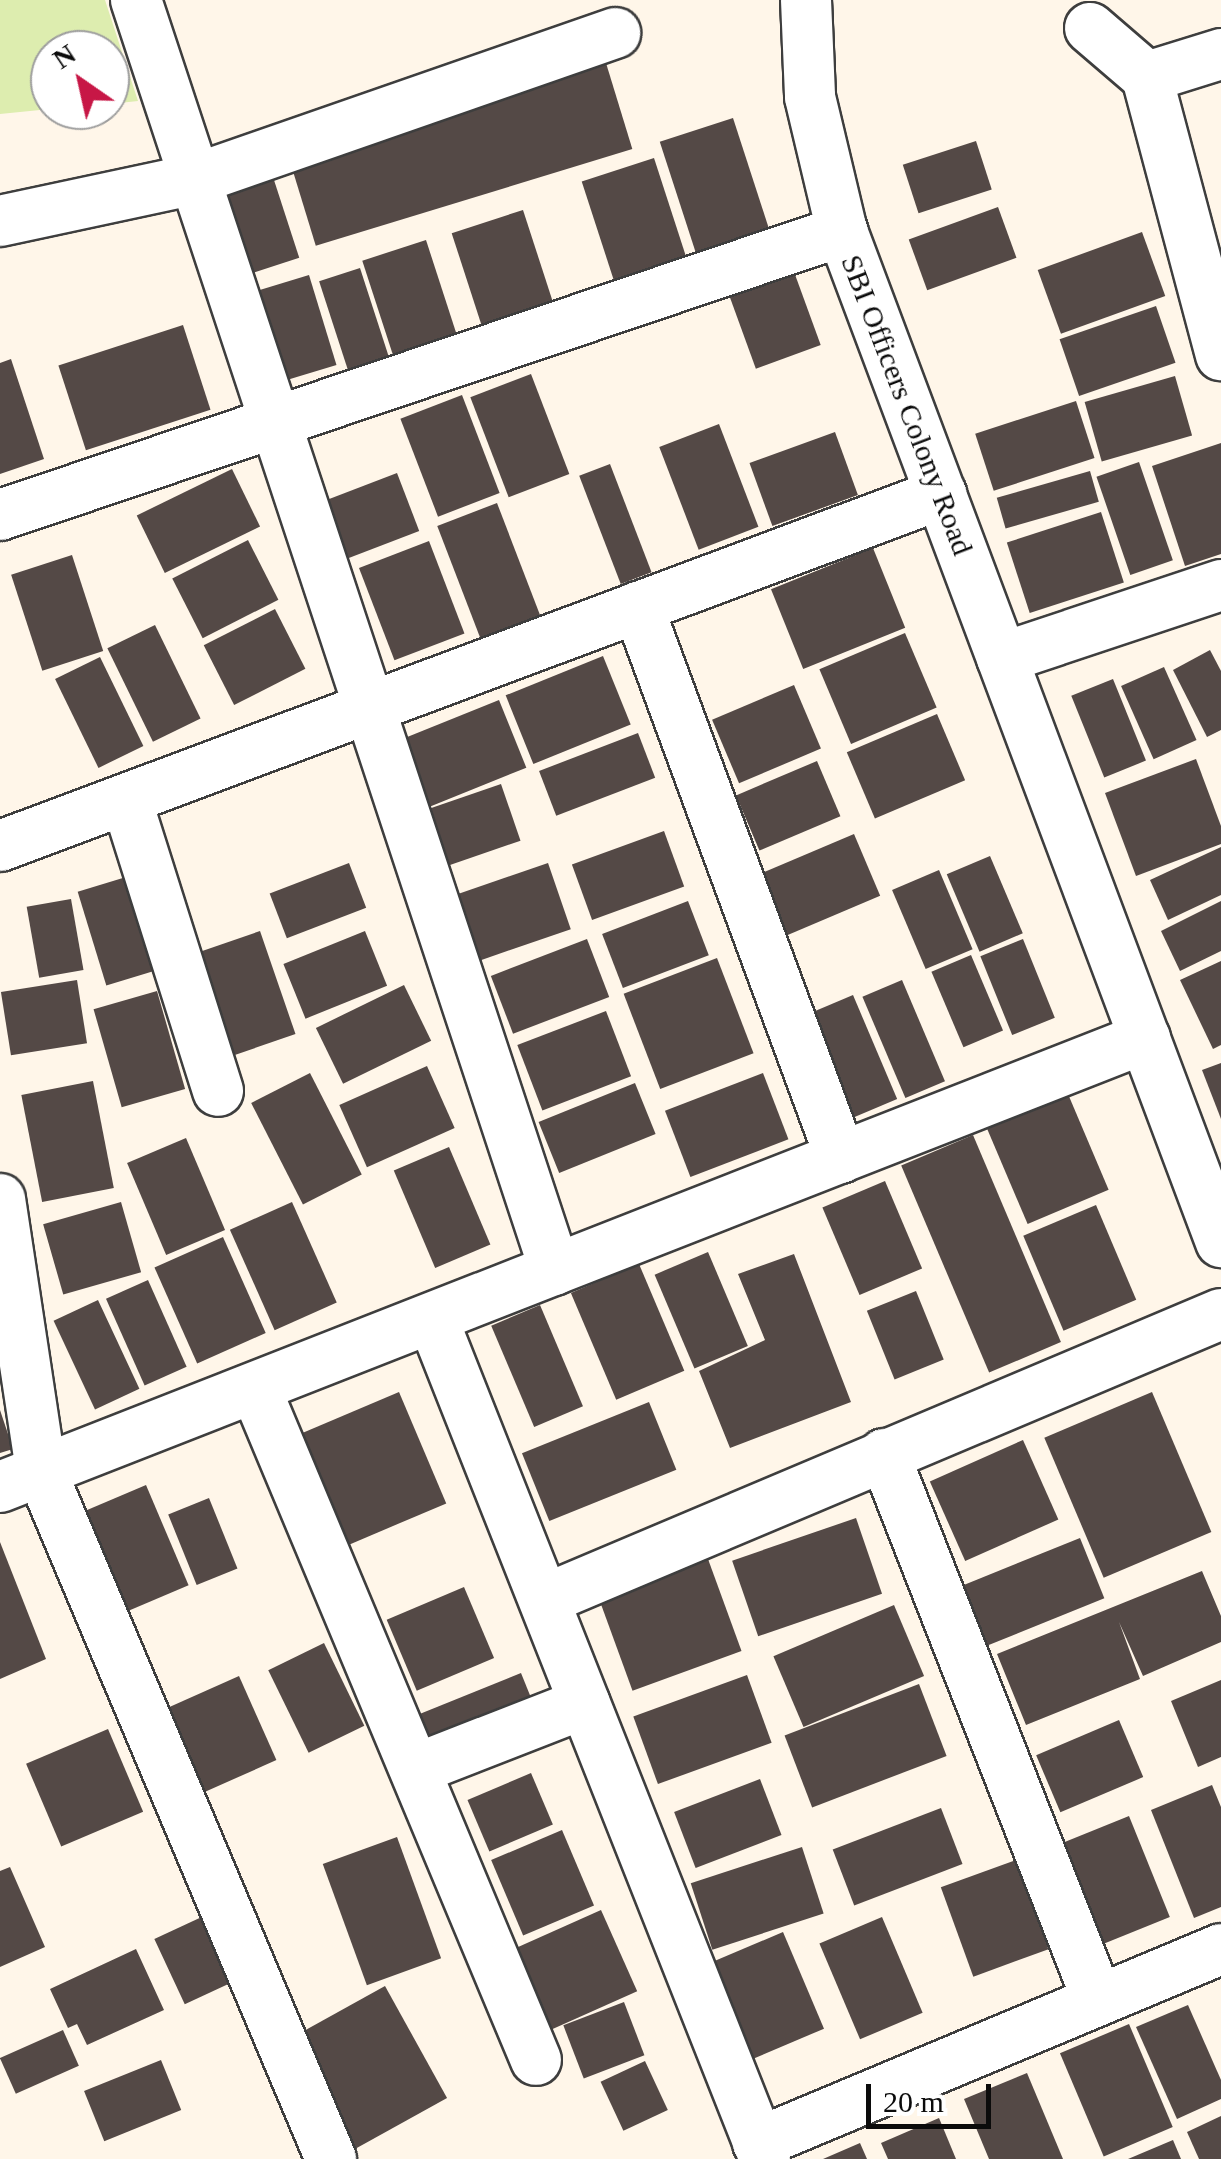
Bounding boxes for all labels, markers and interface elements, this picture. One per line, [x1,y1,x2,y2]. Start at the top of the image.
north arrow [30,30,130,130]
text: N [47,38,81,75]
street label: SBI Officers Colony Road [833,250,981,560]
scale bar [871,2064,996,2126]
text: 20 m [883,2085,944,2118]

